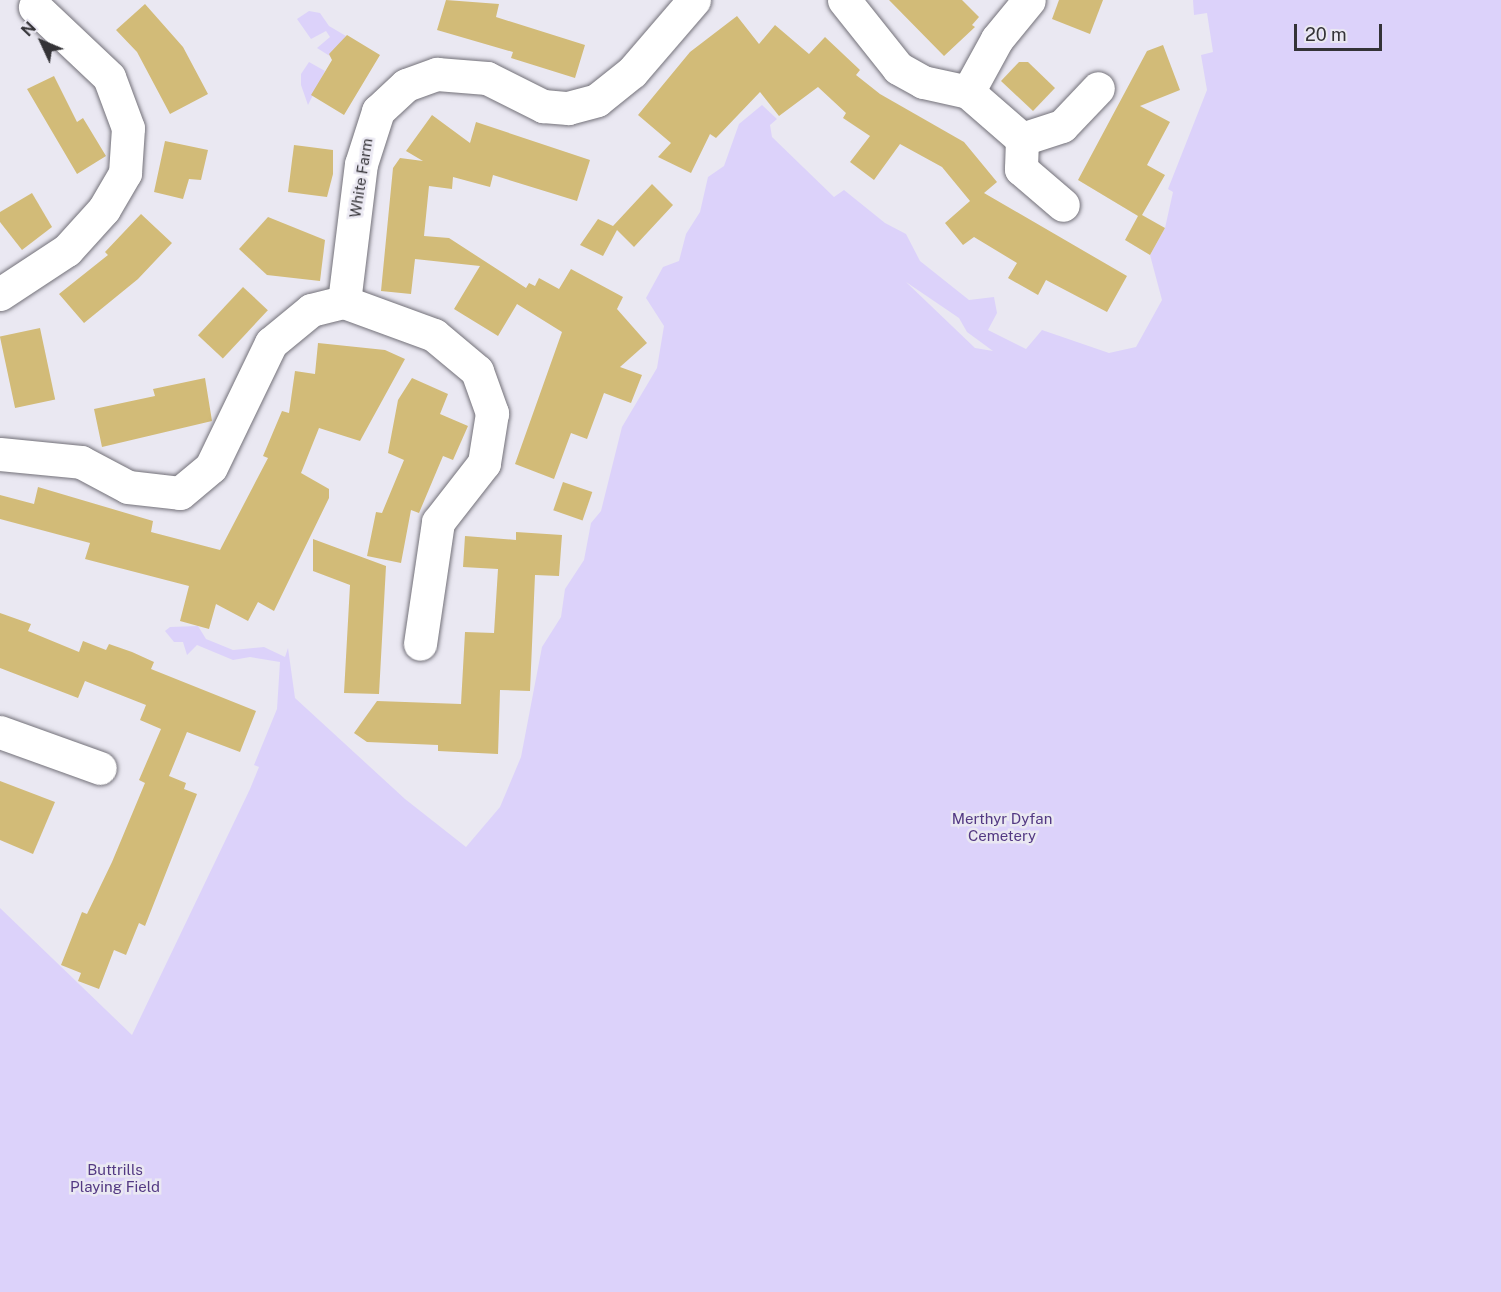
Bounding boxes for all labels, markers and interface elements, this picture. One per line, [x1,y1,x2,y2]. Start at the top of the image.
north arrow [12,12,72,72]
scale bar [1297,12,1386,50]
text: N [18,18,40,40]
text: 20 m [1305,24,1347,45]
street label: White Farm [346,137,376,219]
park label: Merthyr Dyfan Cemetery [952,809,1052,844]
park label: Buttrills Playing Field [70,1160,160,1195]

